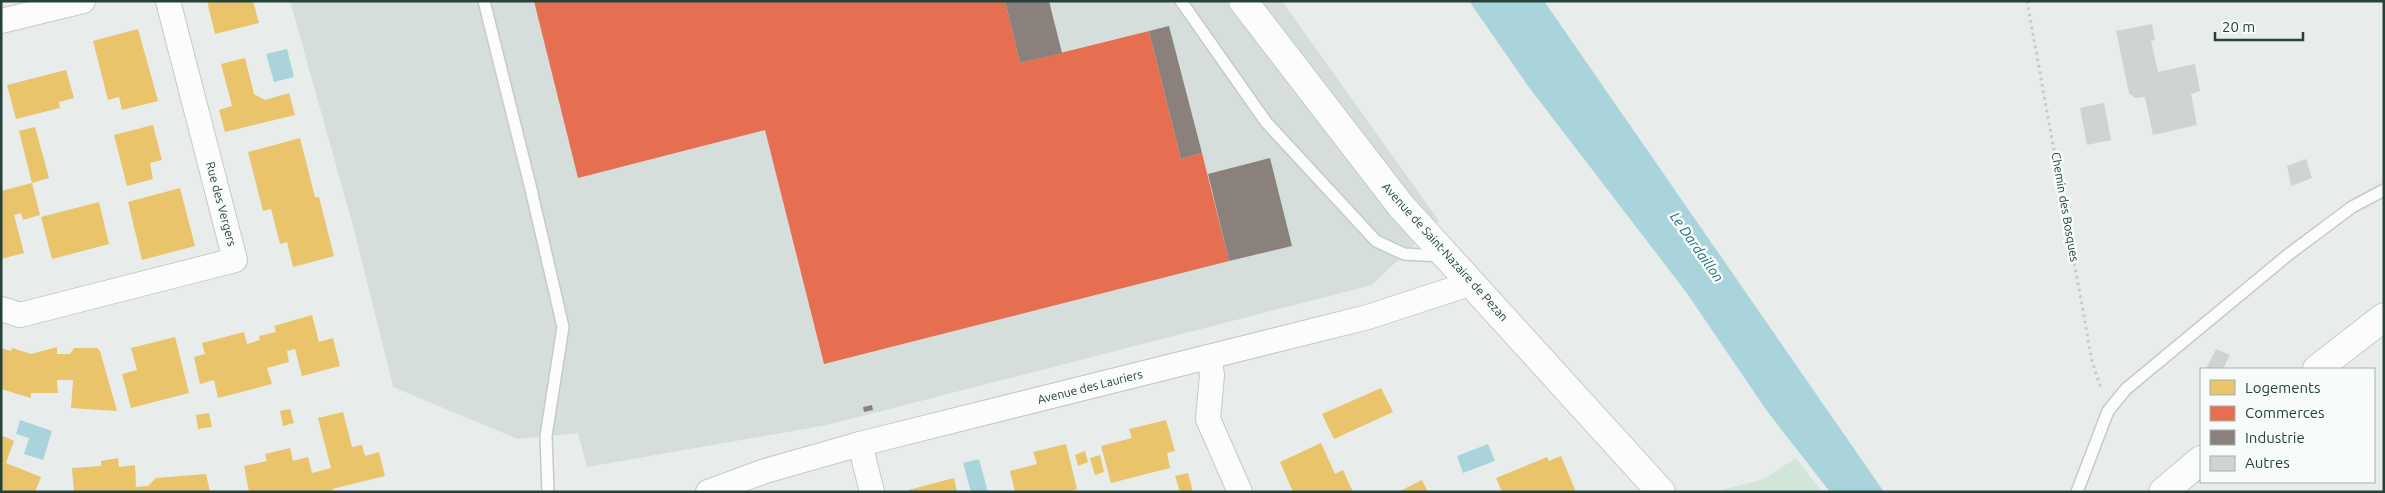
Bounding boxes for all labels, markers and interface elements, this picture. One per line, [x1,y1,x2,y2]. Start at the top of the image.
scale bar [2215,10,2302,42]
text: 20 m [2222,18,2255,35]
street label: Chemin des Bosques [2049,151,2082,263]
street label: Rue des Vergers [204,160,239,248]
street label: Avenue de Saint-Nazaire de Pezan [1380,180,1511,323]
water label: Le Dardaillon [1667,209,1727,285]
street label: Avenue des Lauriers [1036,367,1144,406]
legend [2200,368,2375,483]
text: Logements [2245,379,2321,396]
text: Commerces [2245,404,2325,421]
text: Industrie [2245,429,2305,446]
text: Autres [2245,454,2290,471]

